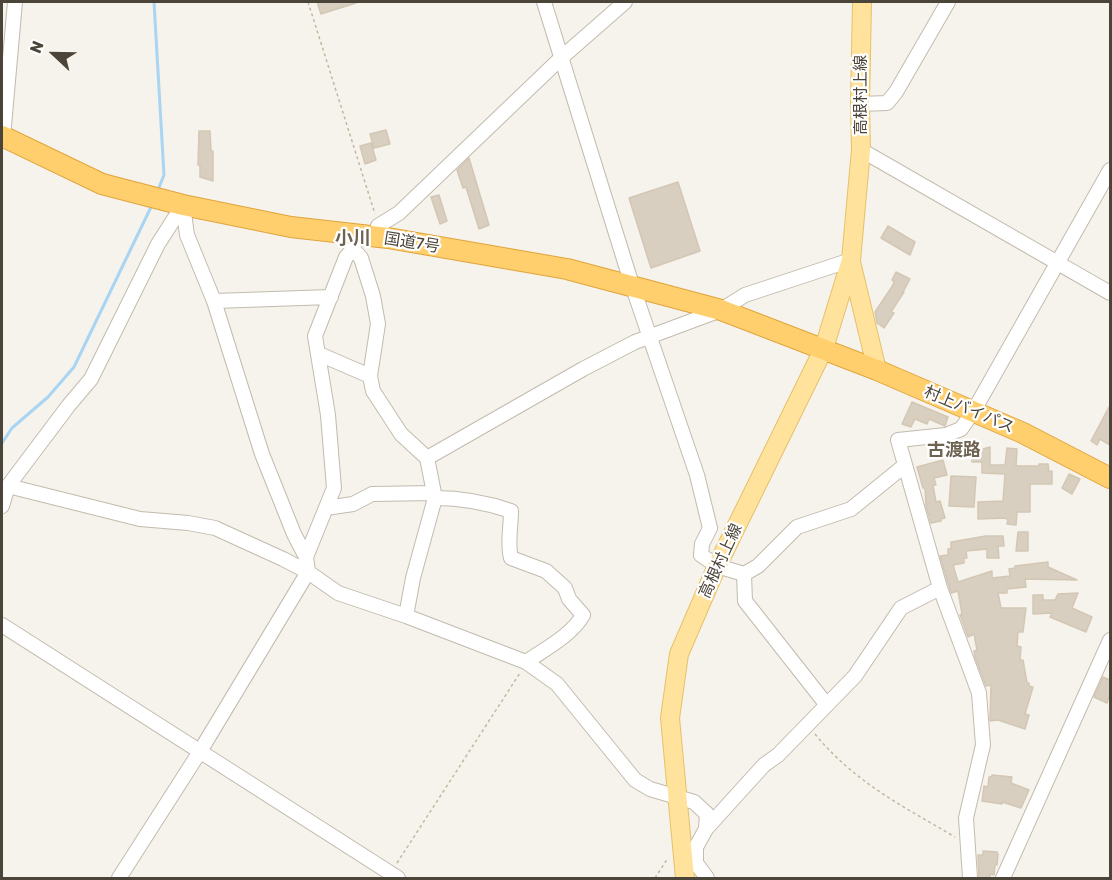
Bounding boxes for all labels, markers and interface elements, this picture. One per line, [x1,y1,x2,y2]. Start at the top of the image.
north arrow [24,24,84,84]
text: N [26,38,48,56]
street label: 高根村上線 [851,55,871,135]
district label: 小川 [335,228,371,250]
street label: 国道7号 [383,229,441,257]
street label: 村上バイパス [921,382,1017,438]
district label: 古渡路 [927,440,981,462]
street label: 高根村上線 [695,521,747,601]

